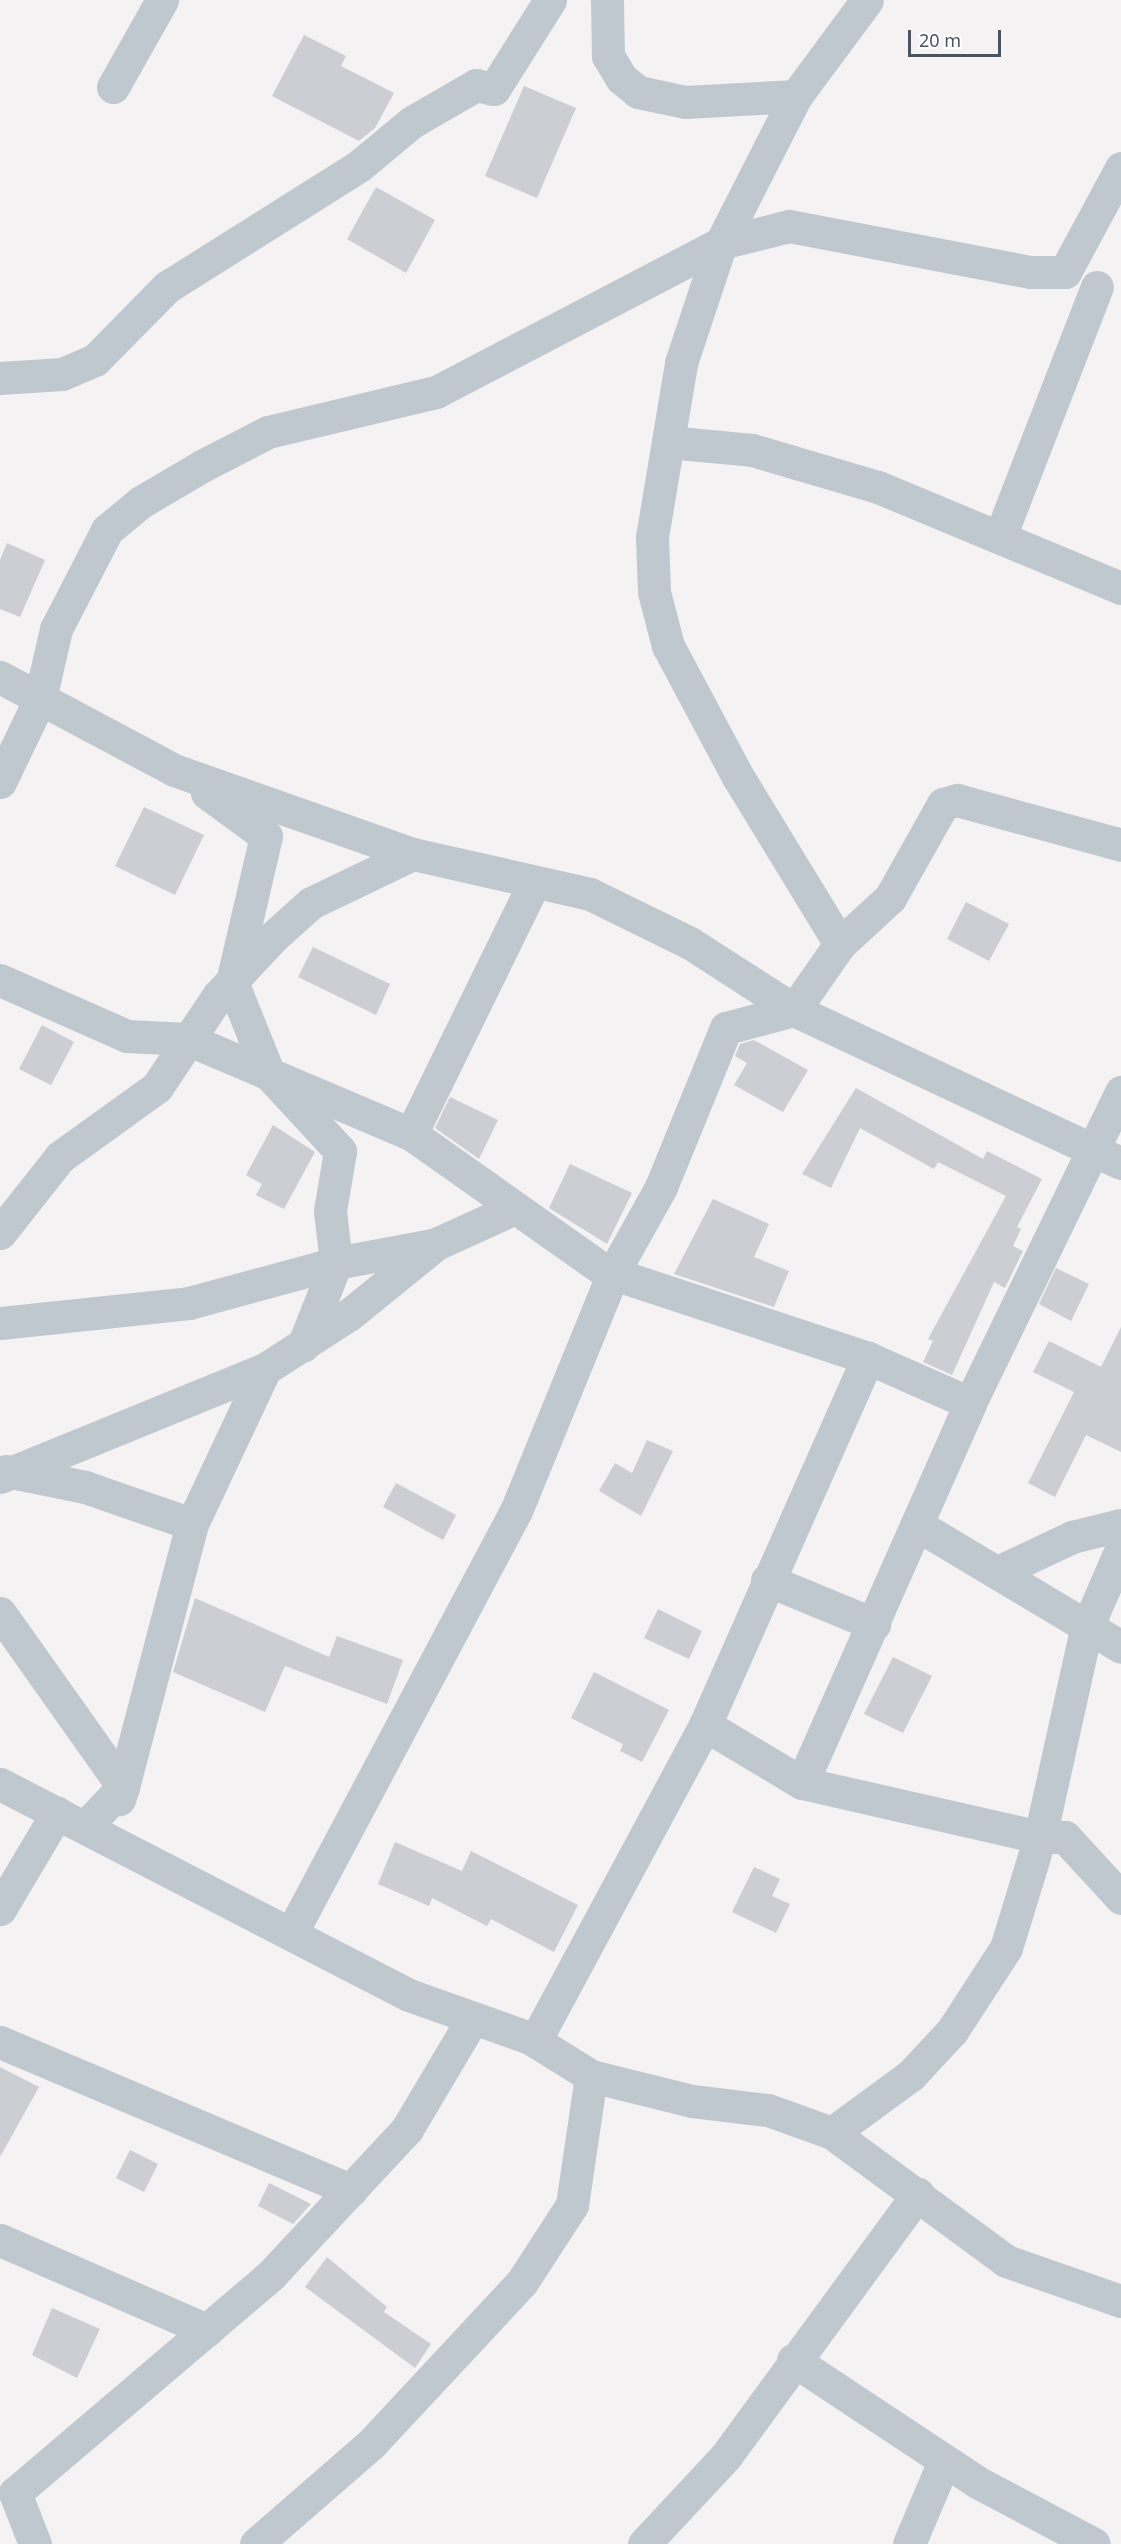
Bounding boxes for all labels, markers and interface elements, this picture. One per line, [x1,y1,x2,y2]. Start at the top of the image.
scale bar [911,18,1004,56]
text: 20 m [919,28,961,52]

